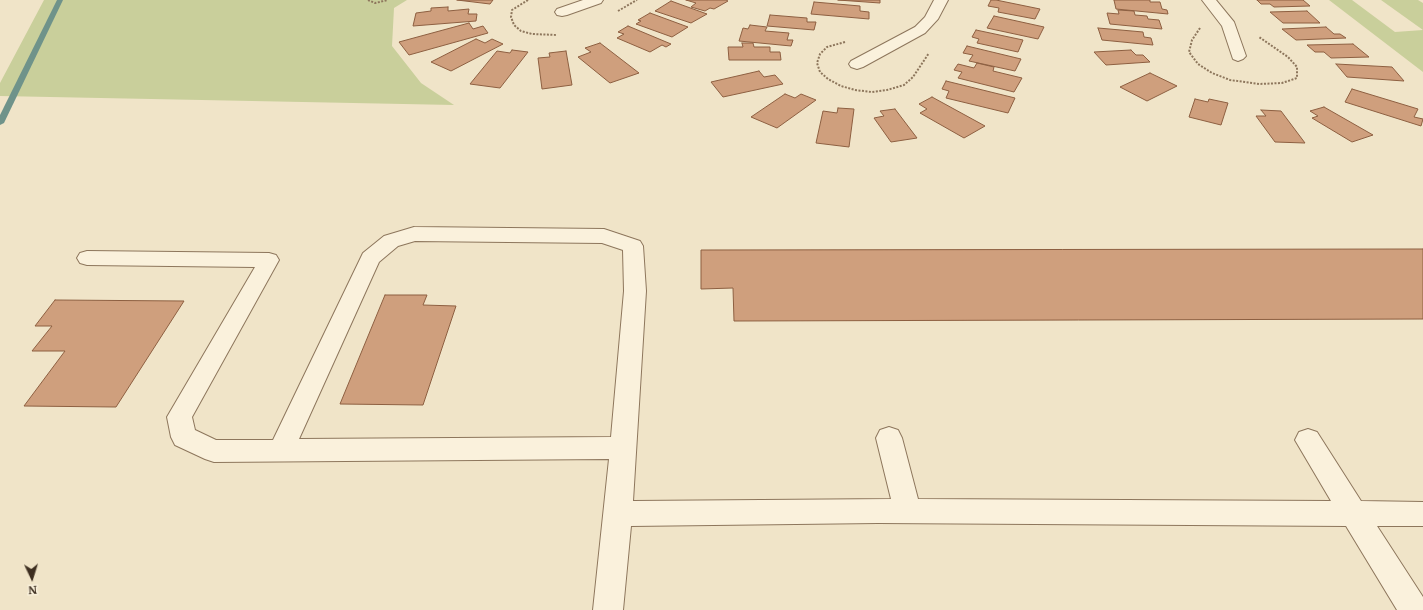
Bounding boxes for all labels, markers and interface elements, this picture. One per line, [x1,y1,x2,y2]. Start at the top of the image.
north arrow [12,558,52,598]
text: N [28,583,38,597]

